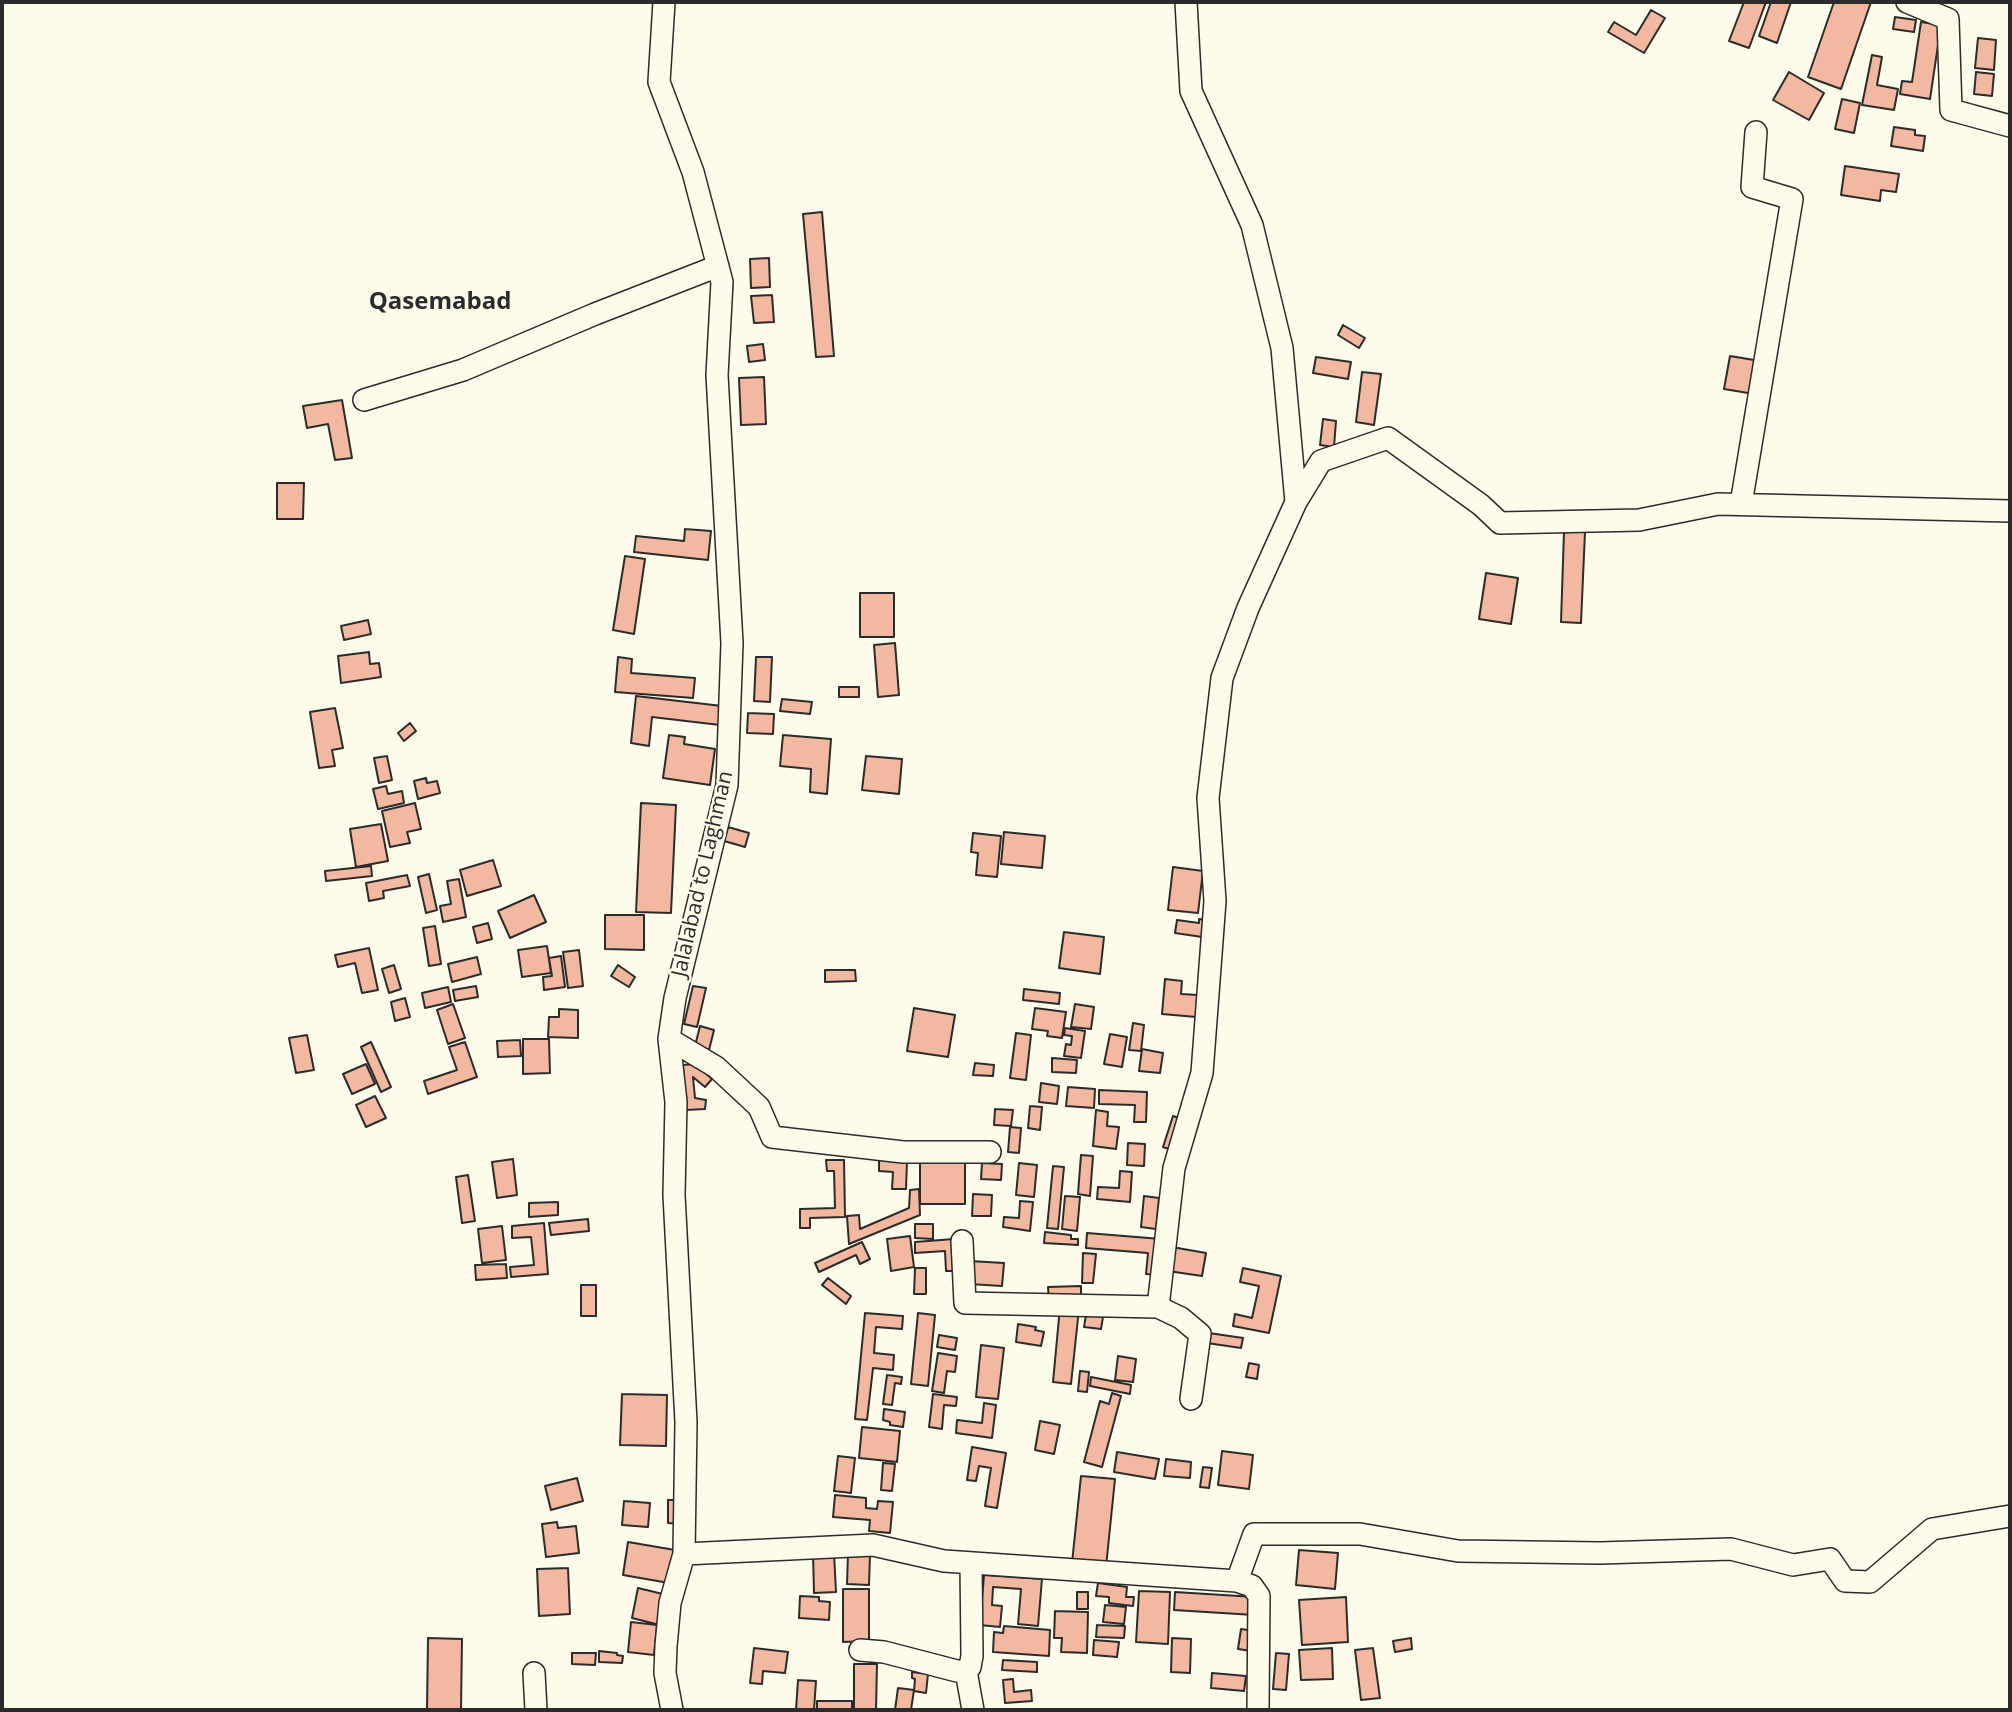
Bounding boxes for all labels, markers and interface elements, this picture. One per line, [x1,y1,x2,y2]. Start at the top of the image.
district label: Qasemabad [369,288,511,316]
street label: Jalalabad to Laghman [667,769,739,979]

